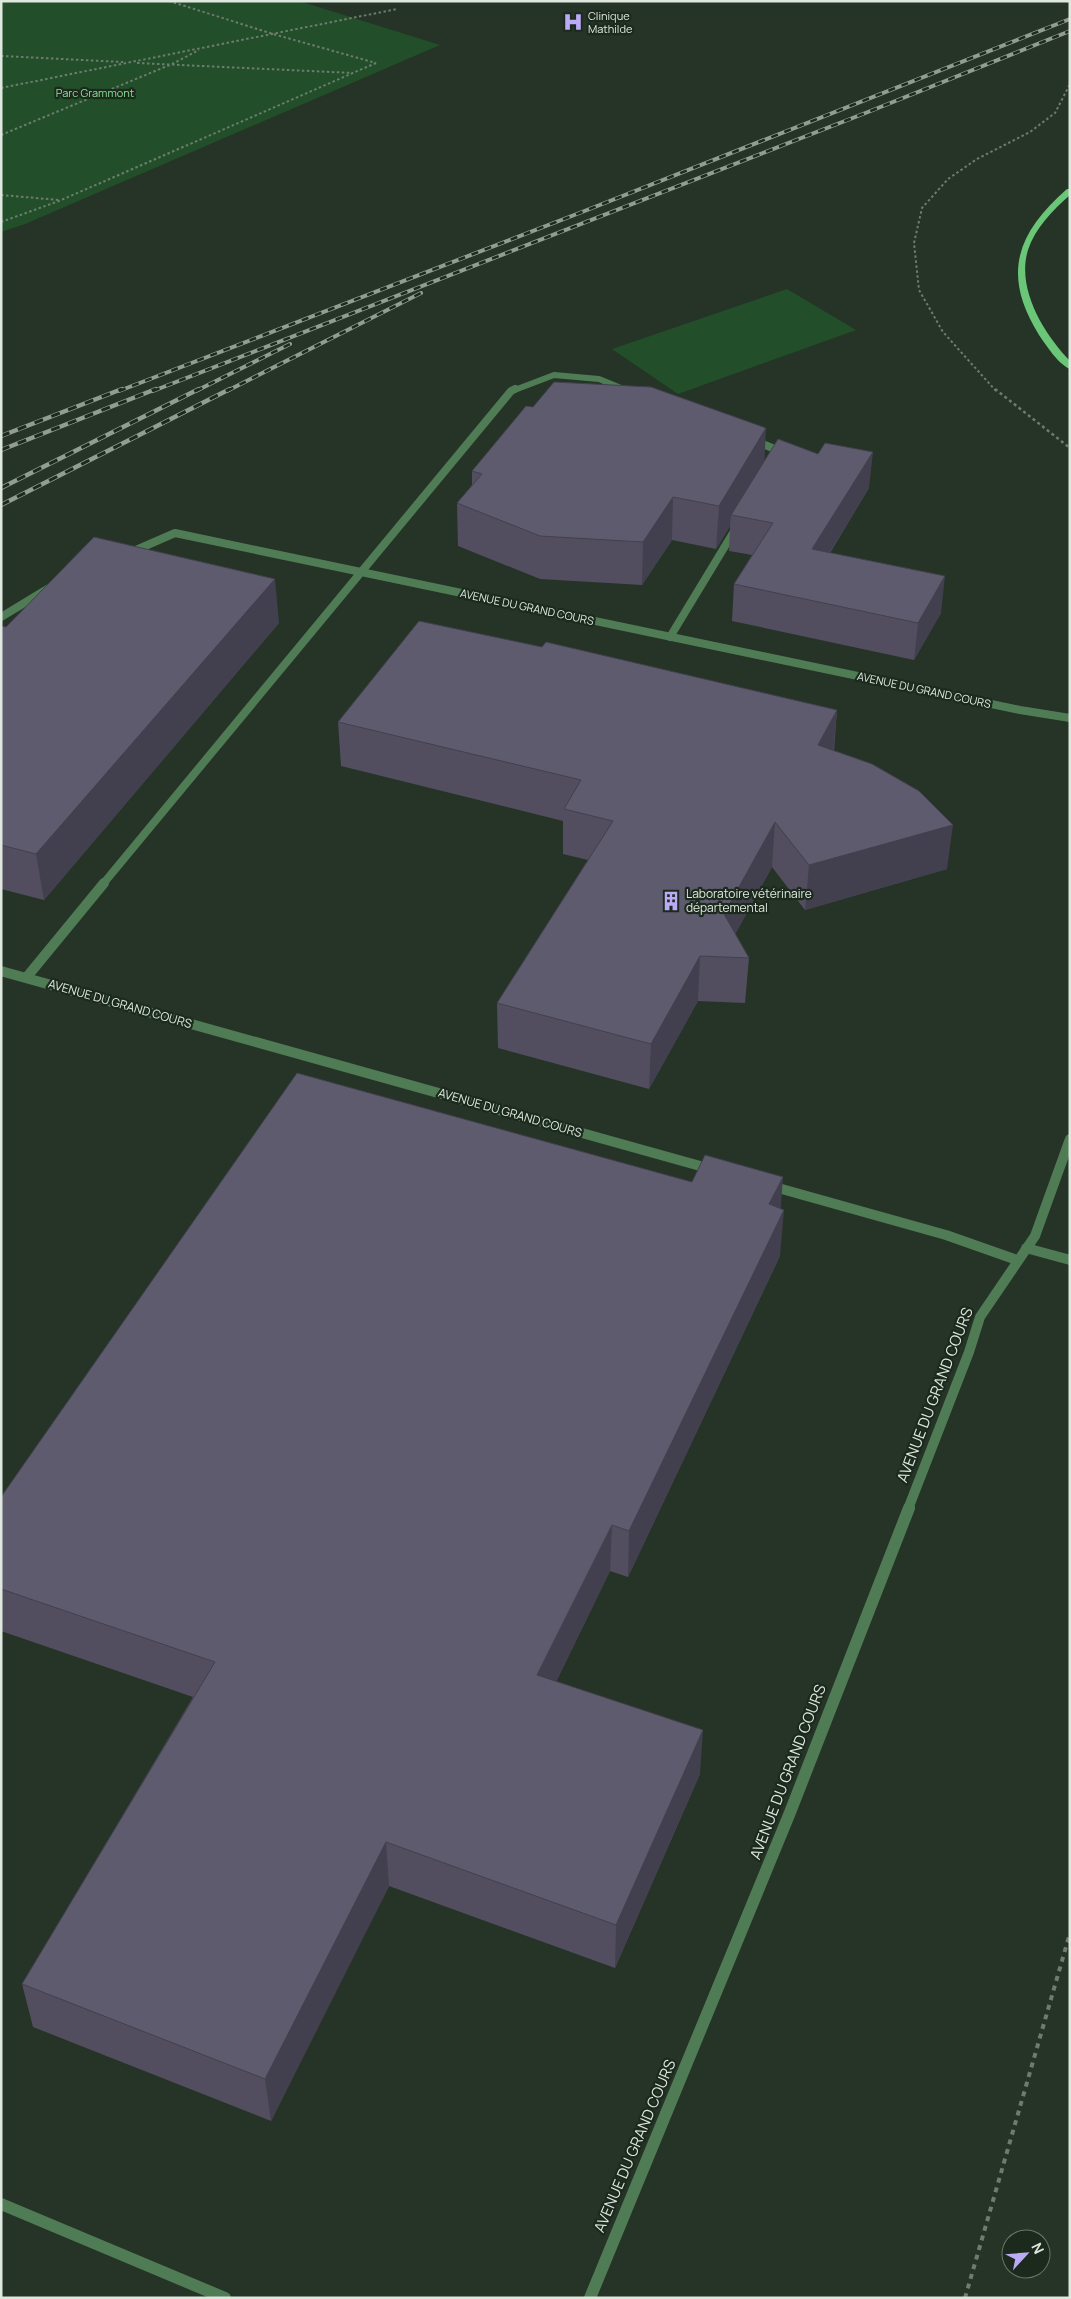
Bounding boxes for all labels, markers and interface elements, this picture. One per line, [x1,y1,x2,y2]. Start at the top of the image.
place label: Clinique Mathilde [588,8,633,36]
hospital icon: Clinique Mathilde [562,11,584,33]
park label: Parc Grammont [56,85,134,100]
street label: AVENUE DU GRAND COURS [459,585,595,628]
street label: AVENUE DU GRAND COURS [856,668,992,711]
place label: Laboratoire vétérinaire départemental [686,885,812,916]
building icon: Laboratoire vétérinaire départemental [660,890,682,912]
street label: AVENUE DU GRAND COURS [46,975,194,1032]
street label: AVENUE DU GRAND COURS [436,1084,584,1141]
street label: AVENUE DU GRAND COURS [891,1304,978,1485]
street label: AVENUE DU GRAND COURS [744,1681,831,1862]
street label: AVENUE DU GRAND COURS [589,2056,680,2235]
north arrow [1001,2229,1051,2279]
text: N [1027,2239,1049,2257]

